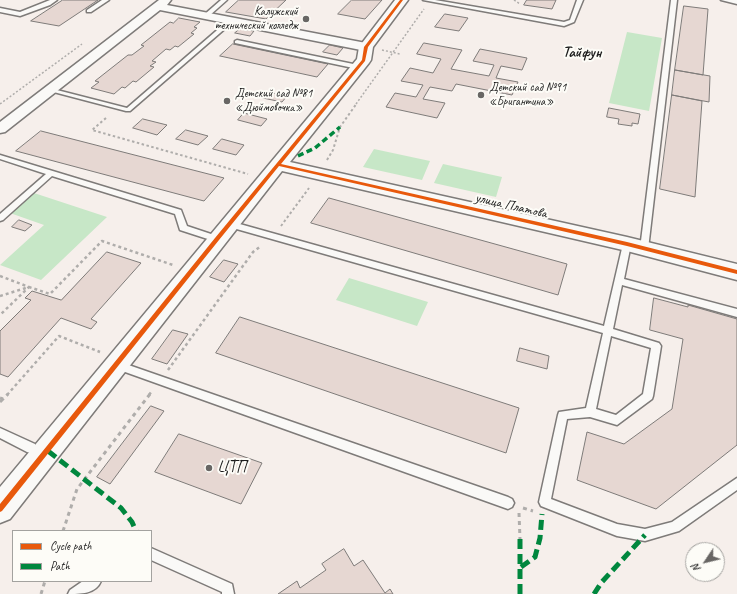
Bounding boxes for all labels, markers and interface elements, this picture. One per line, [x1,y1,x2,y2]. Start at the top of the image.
place label: Калужский технический колледж [215,5,298,33]
marker: Калужский технический колледж [301,14,311,24]
district label: Тайфун [563,44,601,62]
place label: Детский сад №91 «Бригантина» [489,81,566,109]
place label: Детский сад №81 «Дюймовочка» [235,87,312,115]
marker: Детский сад №91 «Бригантина» [476,90,486,100]
marker: Детский сад №81 «Дюймовочка» [222,96,232,106]
street label: улица Платова [473,190,549,222]
place label: ЦТП [217,458,246,478]
marker: ЦТП [204,463,214,473]
legend [12,530,152,582]
text: Cycle path [50,538,92,554]
north arrow [685,542,725,582]
text: Path [50,558,70,574]
text: N [688,562,704,575]

